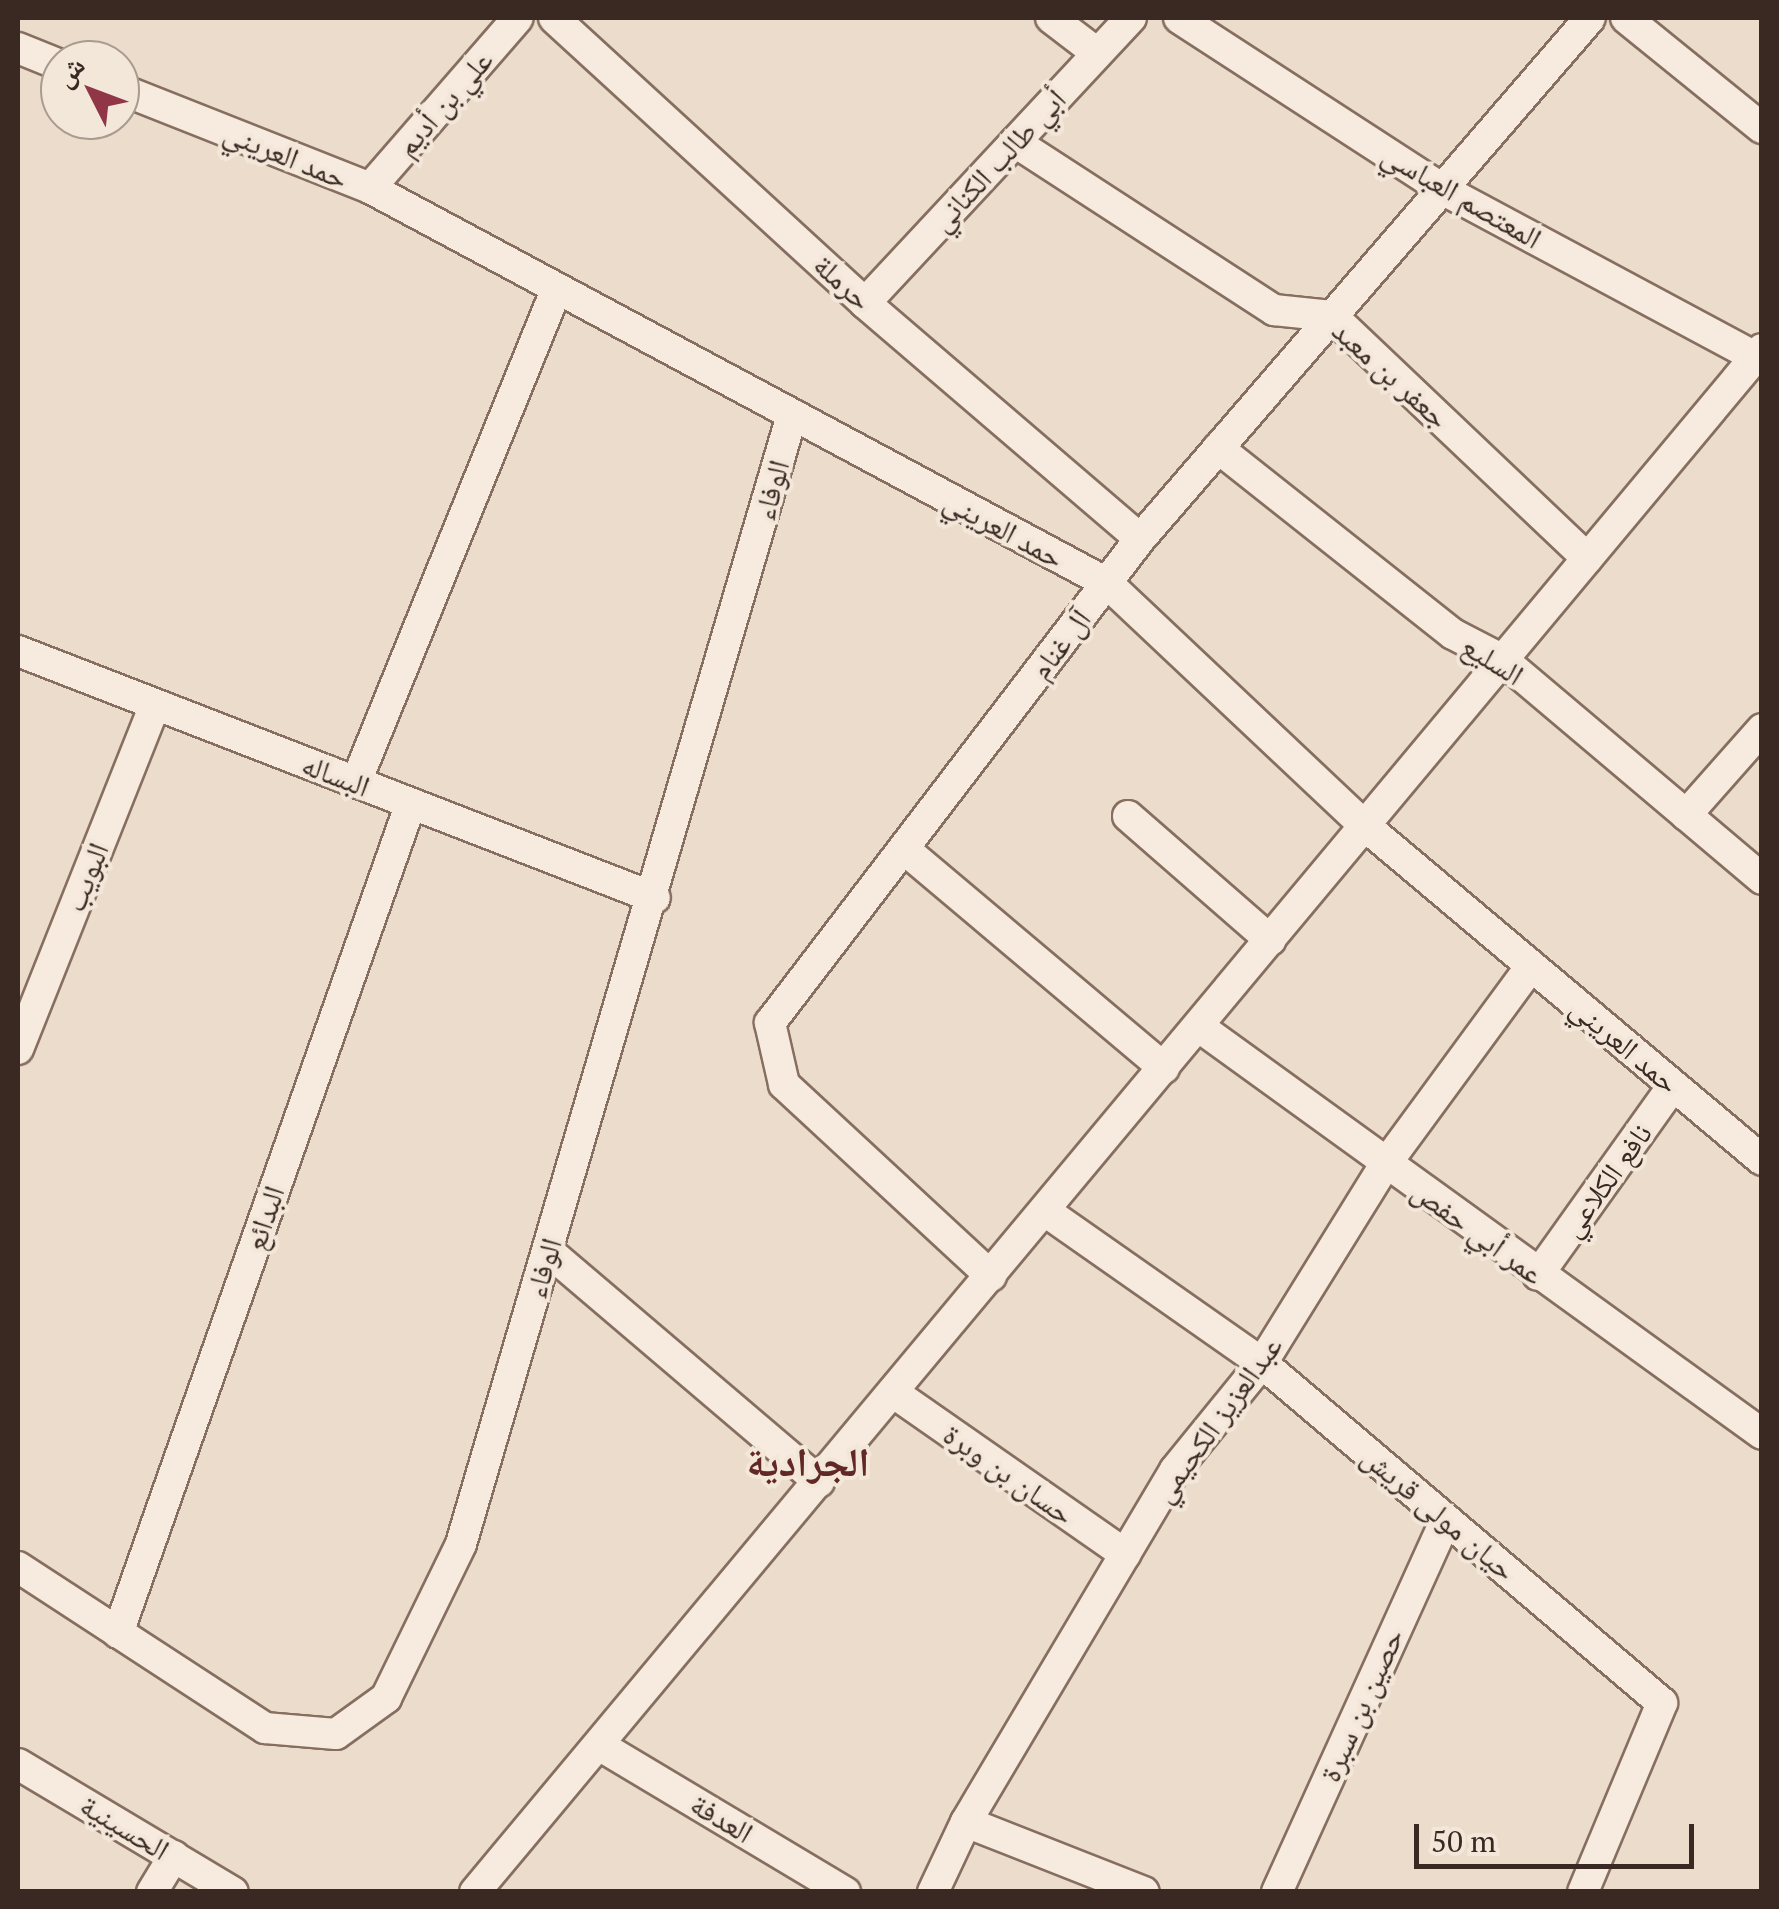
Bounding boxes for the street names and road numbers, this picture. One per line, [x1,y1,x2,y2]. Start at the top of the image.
street label: علي بن أديم [388,42,500,164]
street label: أبي طالب الكناني [923,81,1073,239]
street label: حمد العريني [219,114,353,196]
street label: المعتصم العباسي [1376,136,1548,256]
street label: حرملة [807,247,879,317]
street label: جعفر بن معبد [1325,312,1457,436]
street label: الوفاء [745,456,797,524]
street label: حمد العريني [938,482,1070,576]
street label: آل غنام [1022,602,1098,686]
street label: السليع [1456,627,1530,693]
street label: البساله [297,746,375,804]
street label: البويب [56,837,116,917]
street label: حمد العريني [1563,989,1687,1101]
street label: نافع الكلاعي [1553,1116,1659,1244]
street label: عمر أبي حفص [1405,1172,1551,1292]
street label: البدائع [236,1181,292,1255]
street label: الوفاء [517,1234,569,1302]
street label: عبدالعزيز الكحيمي [1145,1329,1289,1509]
street label: حسان بن وبرة [937,1416,1081,1532]
street label: حيان مولى قريش [1355,1438,1523,1588]
street label: حصين بن سبرة [1311,1623,1411,1787]
street label: العدفة [684,1785,760,1851]
street label: الحسينية [74,1787,176,1867]

